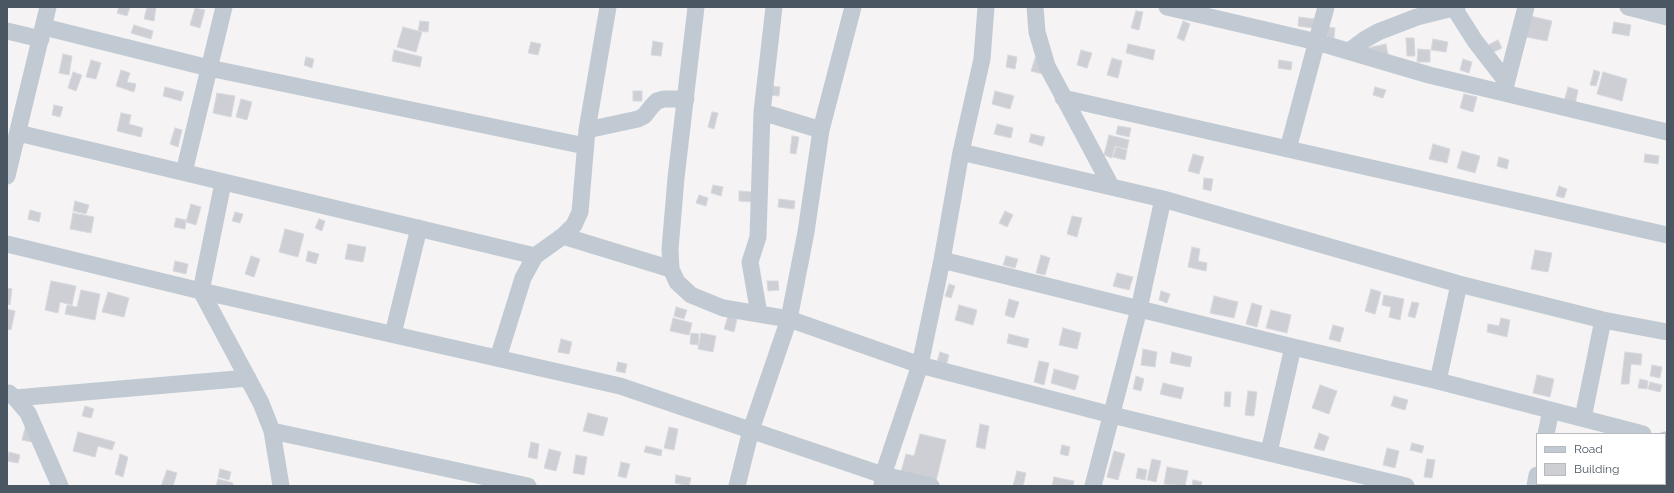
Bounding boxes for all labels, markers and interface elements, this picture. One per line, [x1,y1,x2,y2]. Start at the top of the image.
legend [1536,433,1666,485]
text: Road [1574,442,1603,456]
text: Building [1574,462,1620,476]

